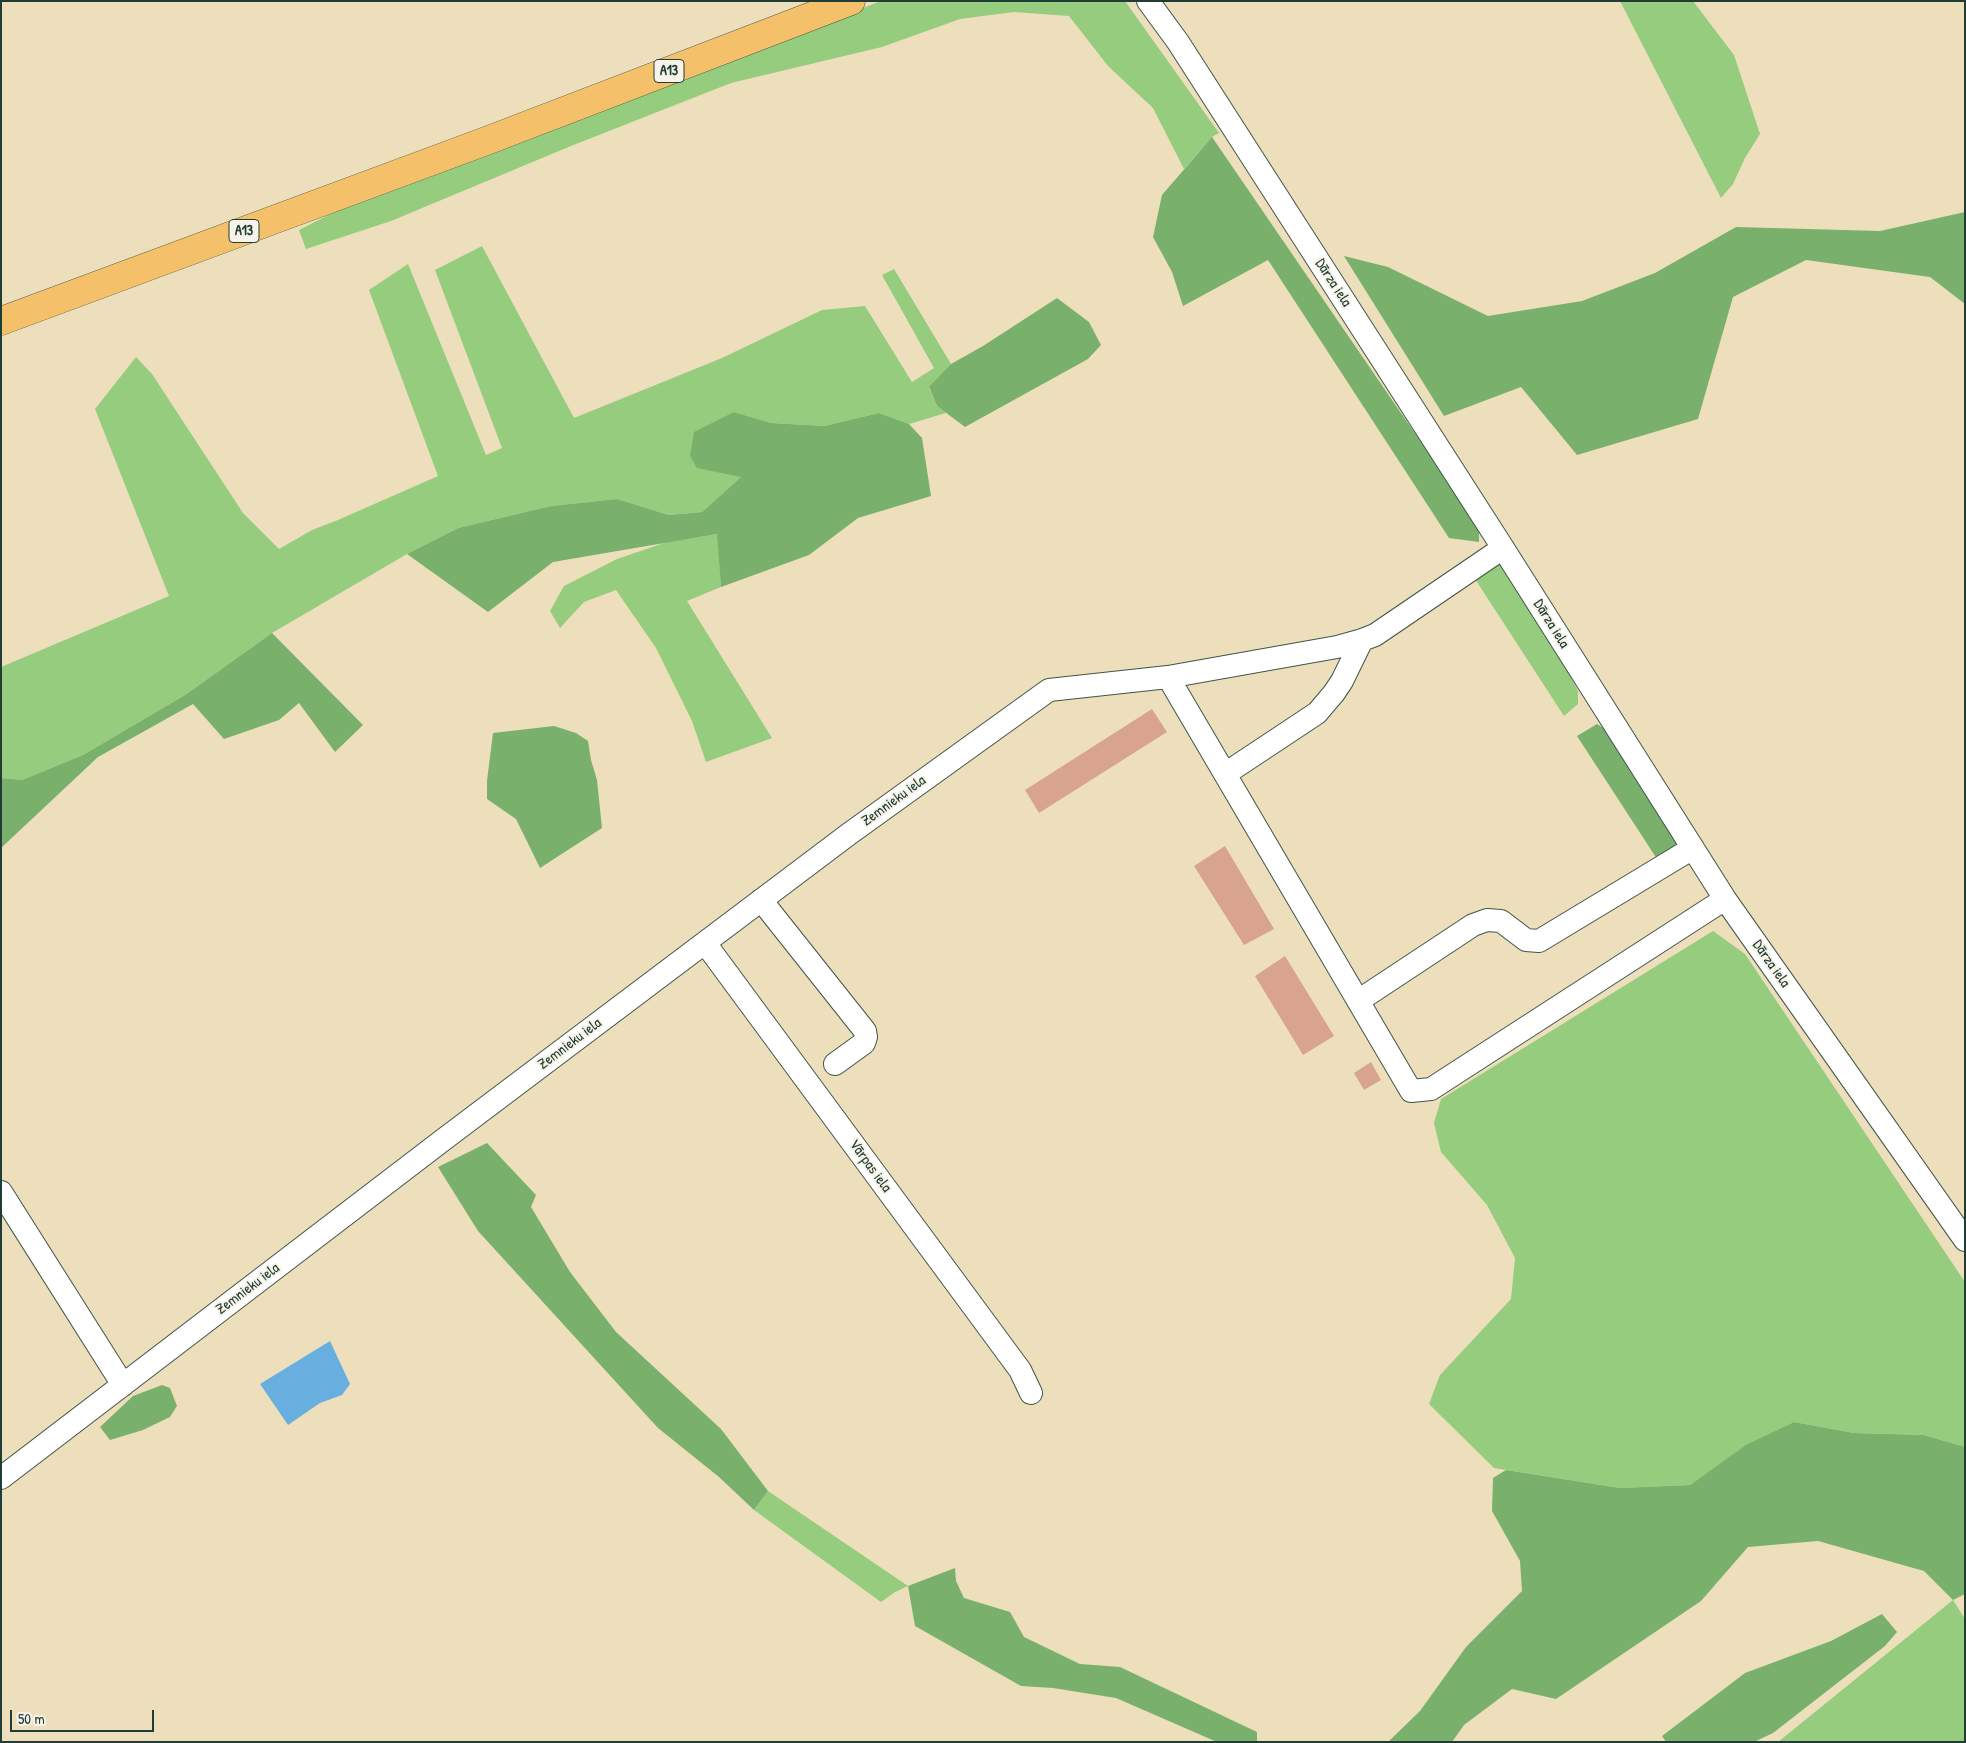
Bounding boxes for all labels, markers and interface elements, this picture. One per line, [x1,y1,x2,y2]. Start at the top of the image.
road number: A13 [654,59,684,82]
road number: A13 [229,220,259,242]
street label: Dārza iela [1311,256,1355,310]
street label: Dārza iela [1529,596,1573,652]
street label: Zemnieku iela [858,772,930,830]
street label: Dārza iela [1748,937,1794,991]
street label: Zemnieku iela [535,1014,605,1074]
street label: Vārpas iela [845,1136,895,1196]
street label: Zemnieku iela [213,1259,283,1319]
scale bar [12,1700,156,1732]
text: 50 m [18,1708,45,1729]

